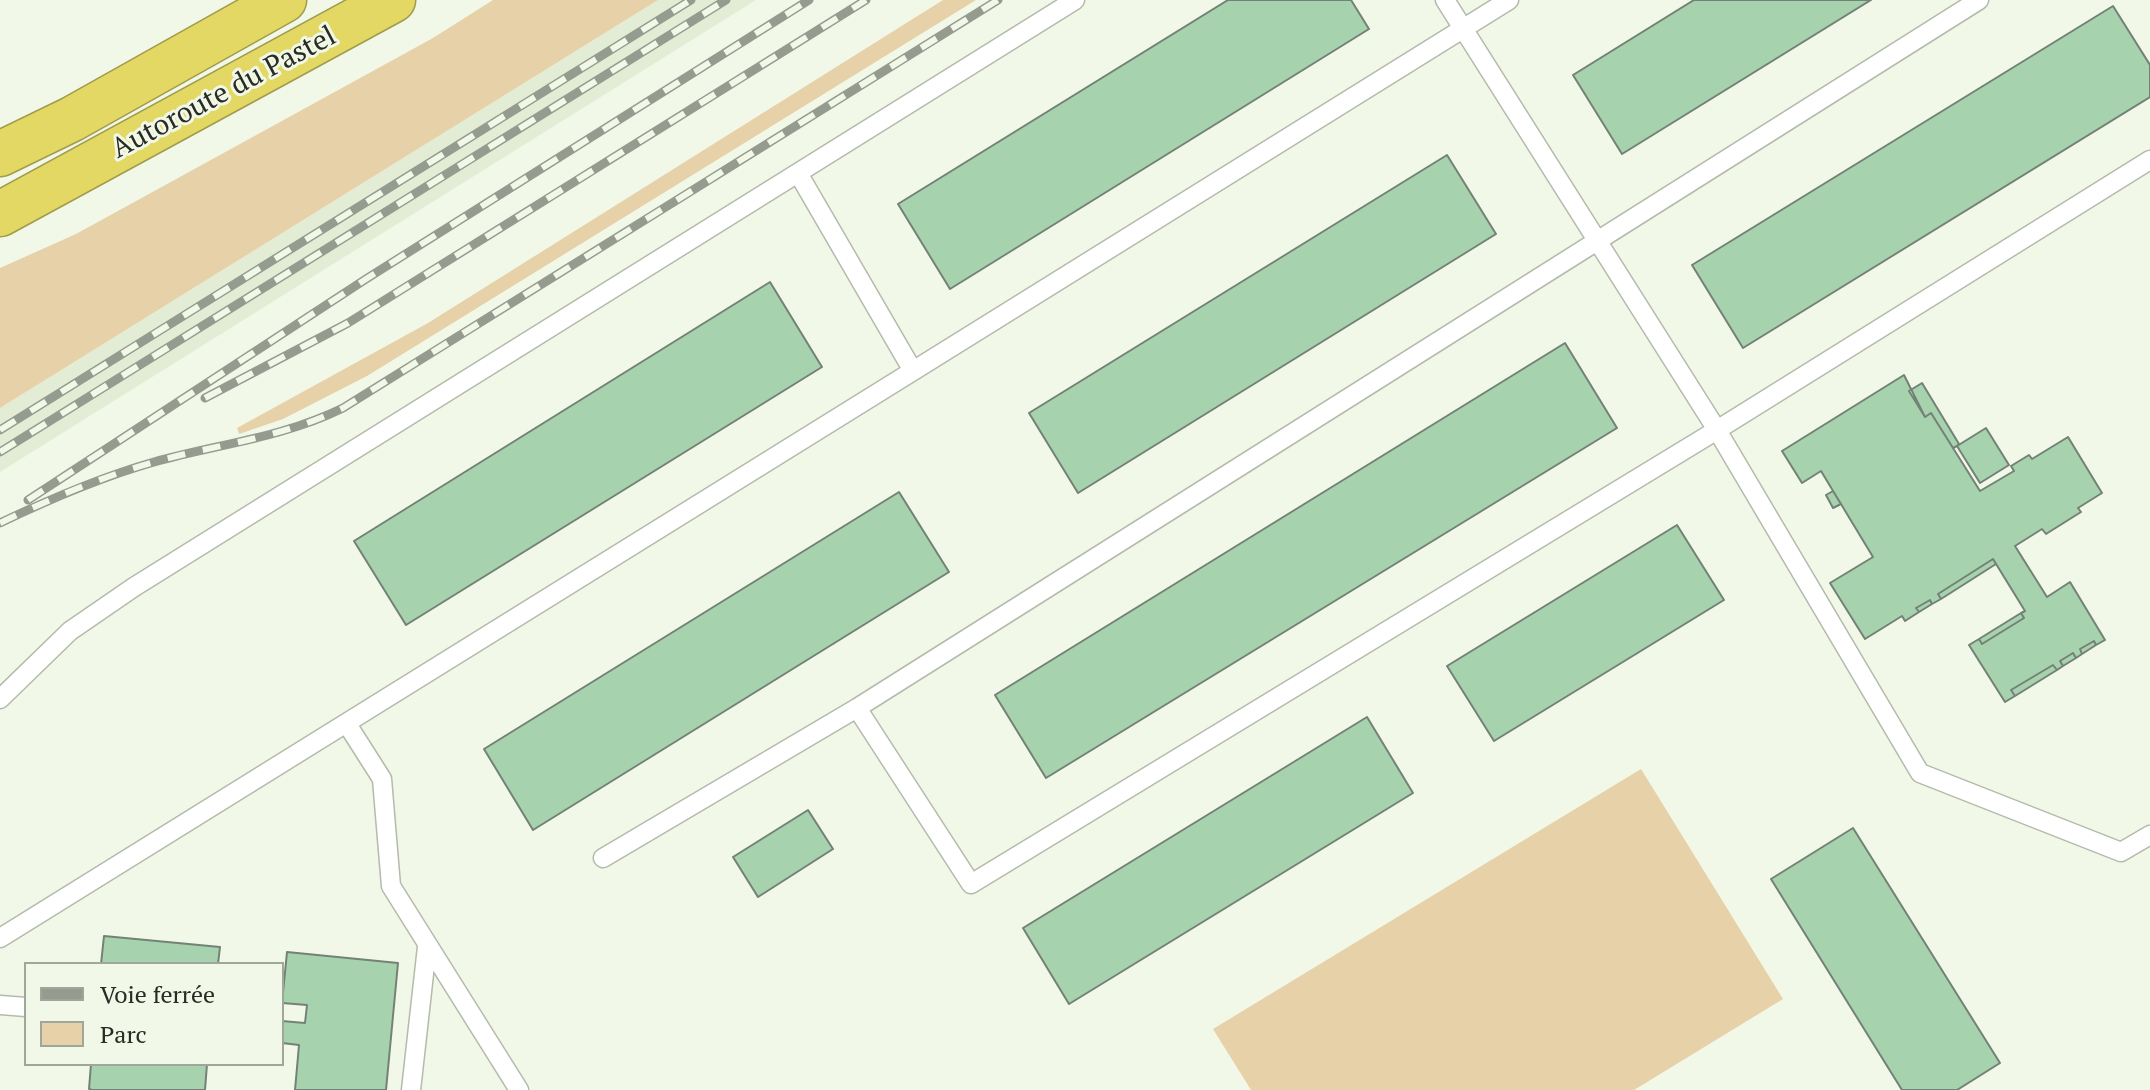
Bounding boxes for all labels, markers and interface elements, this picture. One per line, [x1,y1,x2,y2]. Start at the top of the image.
street label: Autoroute du Pastel [106,20,342,166]
legend [24,962,284,1066]
text: Voie ferrée [100,978,215,1010]
text: Parc [100,1018,147,1050]

